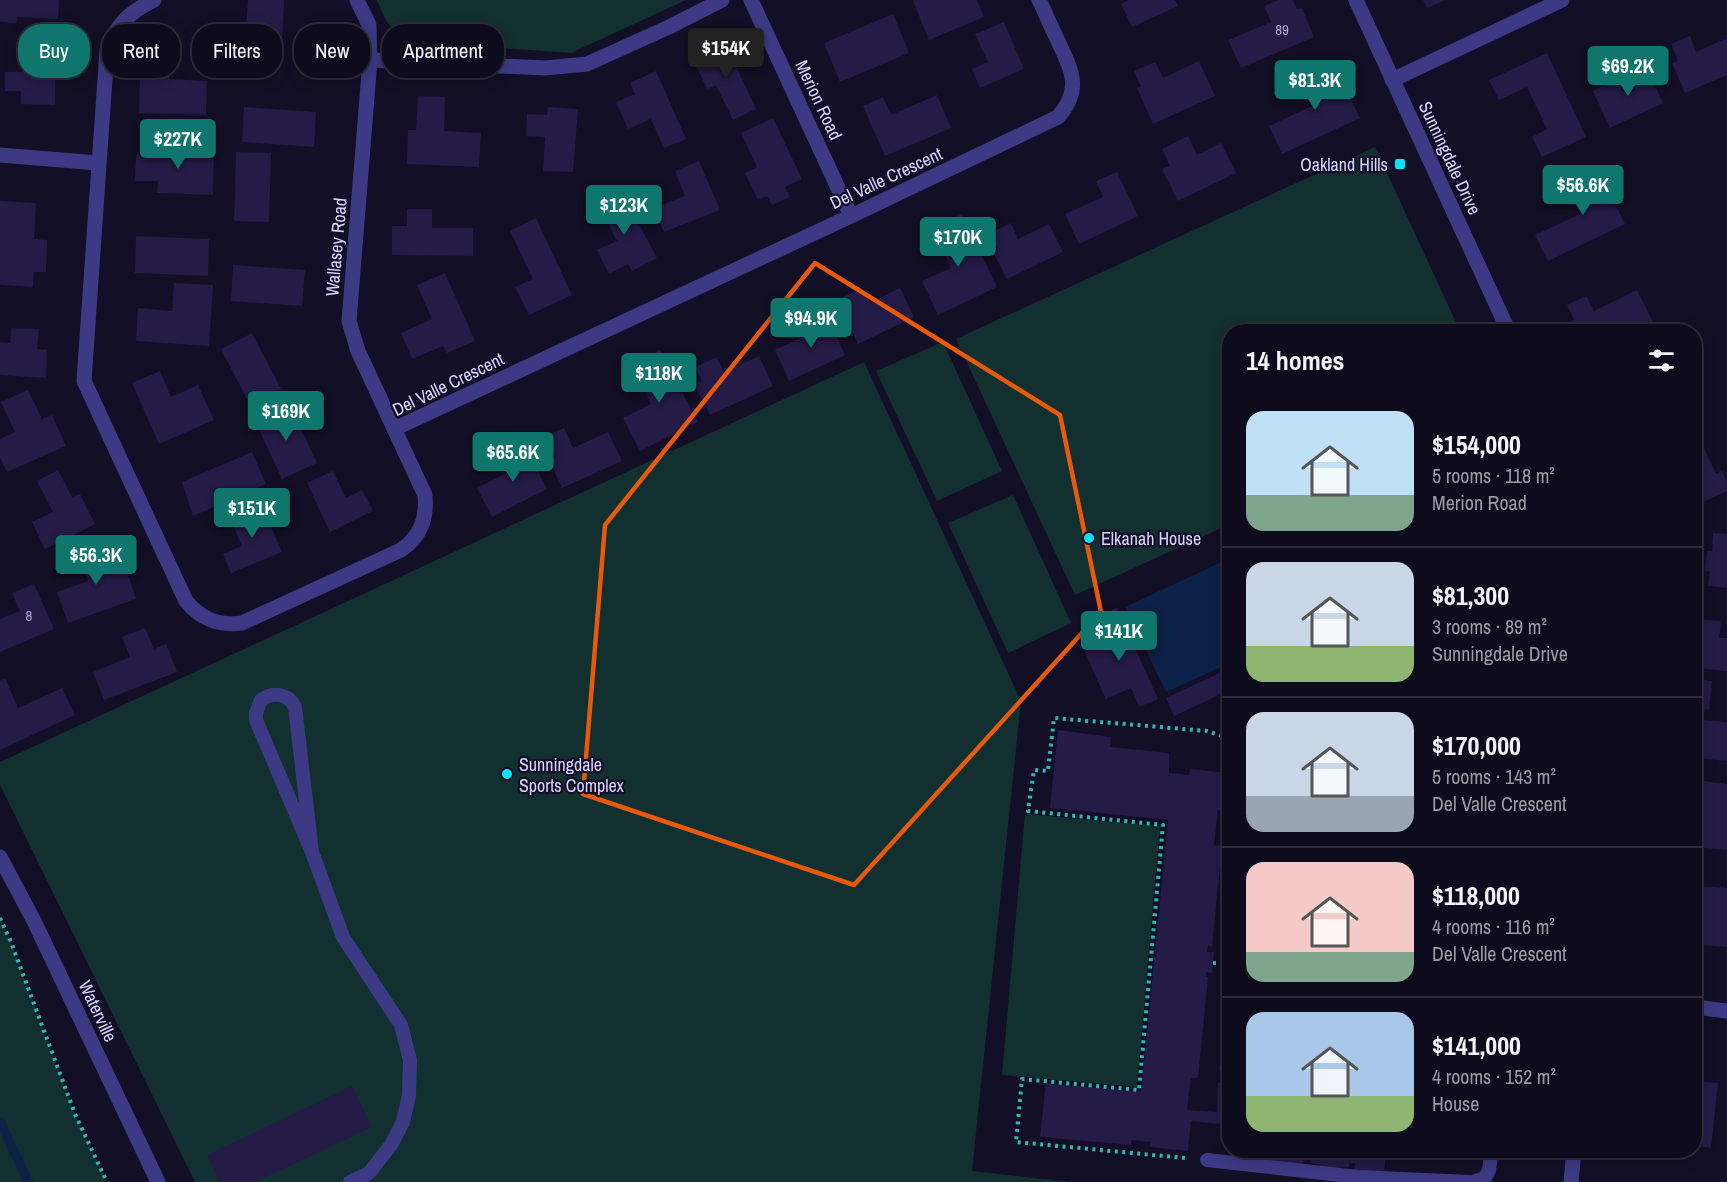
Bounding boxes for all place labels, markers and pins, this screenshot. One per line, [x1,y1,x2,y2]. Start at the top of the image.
pin: $154K [684,28,768,79]
pin: $69.2K [1579,46,1677,97]
pin: $81.3K [1266,60,1364,111]
pin: $227K [136,119,220,170]
place label: Oakland Hills [1300,152,1388,177]
marker: Oakland Hills [1393,157,1407,171]
pin: $56.6K [1534,165,1632,216]
pin: $123K [582,185,666,236]
pin: $170K [916,217,1000,268]
pin: $94.9K [762,298,860,349]
pin: $118K [617,353,701,404]
pin: $169K [244,391,328,442]
pin: $65.6K [464,432,562,483]
pin: $151K [210,488,294,539]
place label: Elkanah House [1101,526,1201,551]
marker: Elkanah House [1082,531,1096,545]
pin: $56.3K [47,535,145,586]
pin: $141K [1077,611,1161,662]
place label: Sunningdale Sports Complex [519,752,625,798]
marker: Sunningdale Sports Complex [500,767,514,781]

